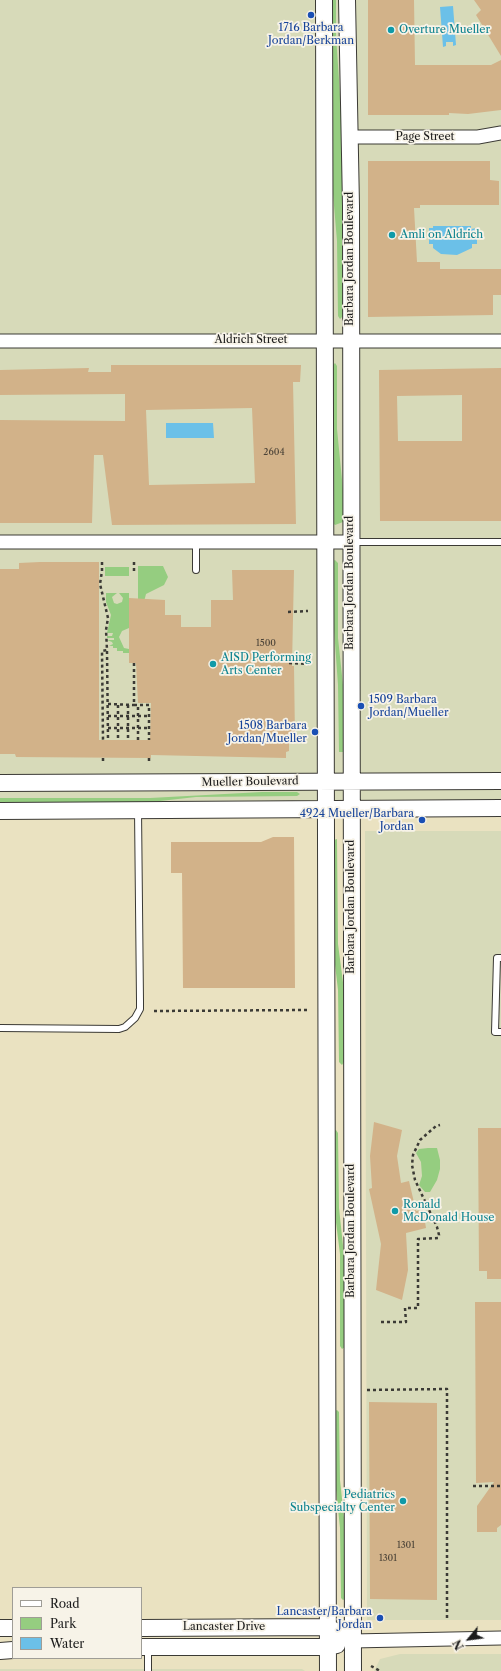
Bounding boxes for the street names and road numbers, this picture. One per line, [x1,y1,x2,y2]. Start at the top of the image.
street label: Page Street [396,130,454,144]
street label: Barbara Jordan Boulevard [343,192,357,326]
street label: Aldrich Street [215,333,287,347]
street label: Barbara Jordan Boulevard [343,516,357,650]
street label: Mueller Boulevard [201,775,299,789]
street label: Barbara Jordan Boulevard [344,840,358,974]
street label: Barbara Jordan Boulevard [344,1164,358,1298]
street label: Lancaster Drive [183,1620,265,1634]

